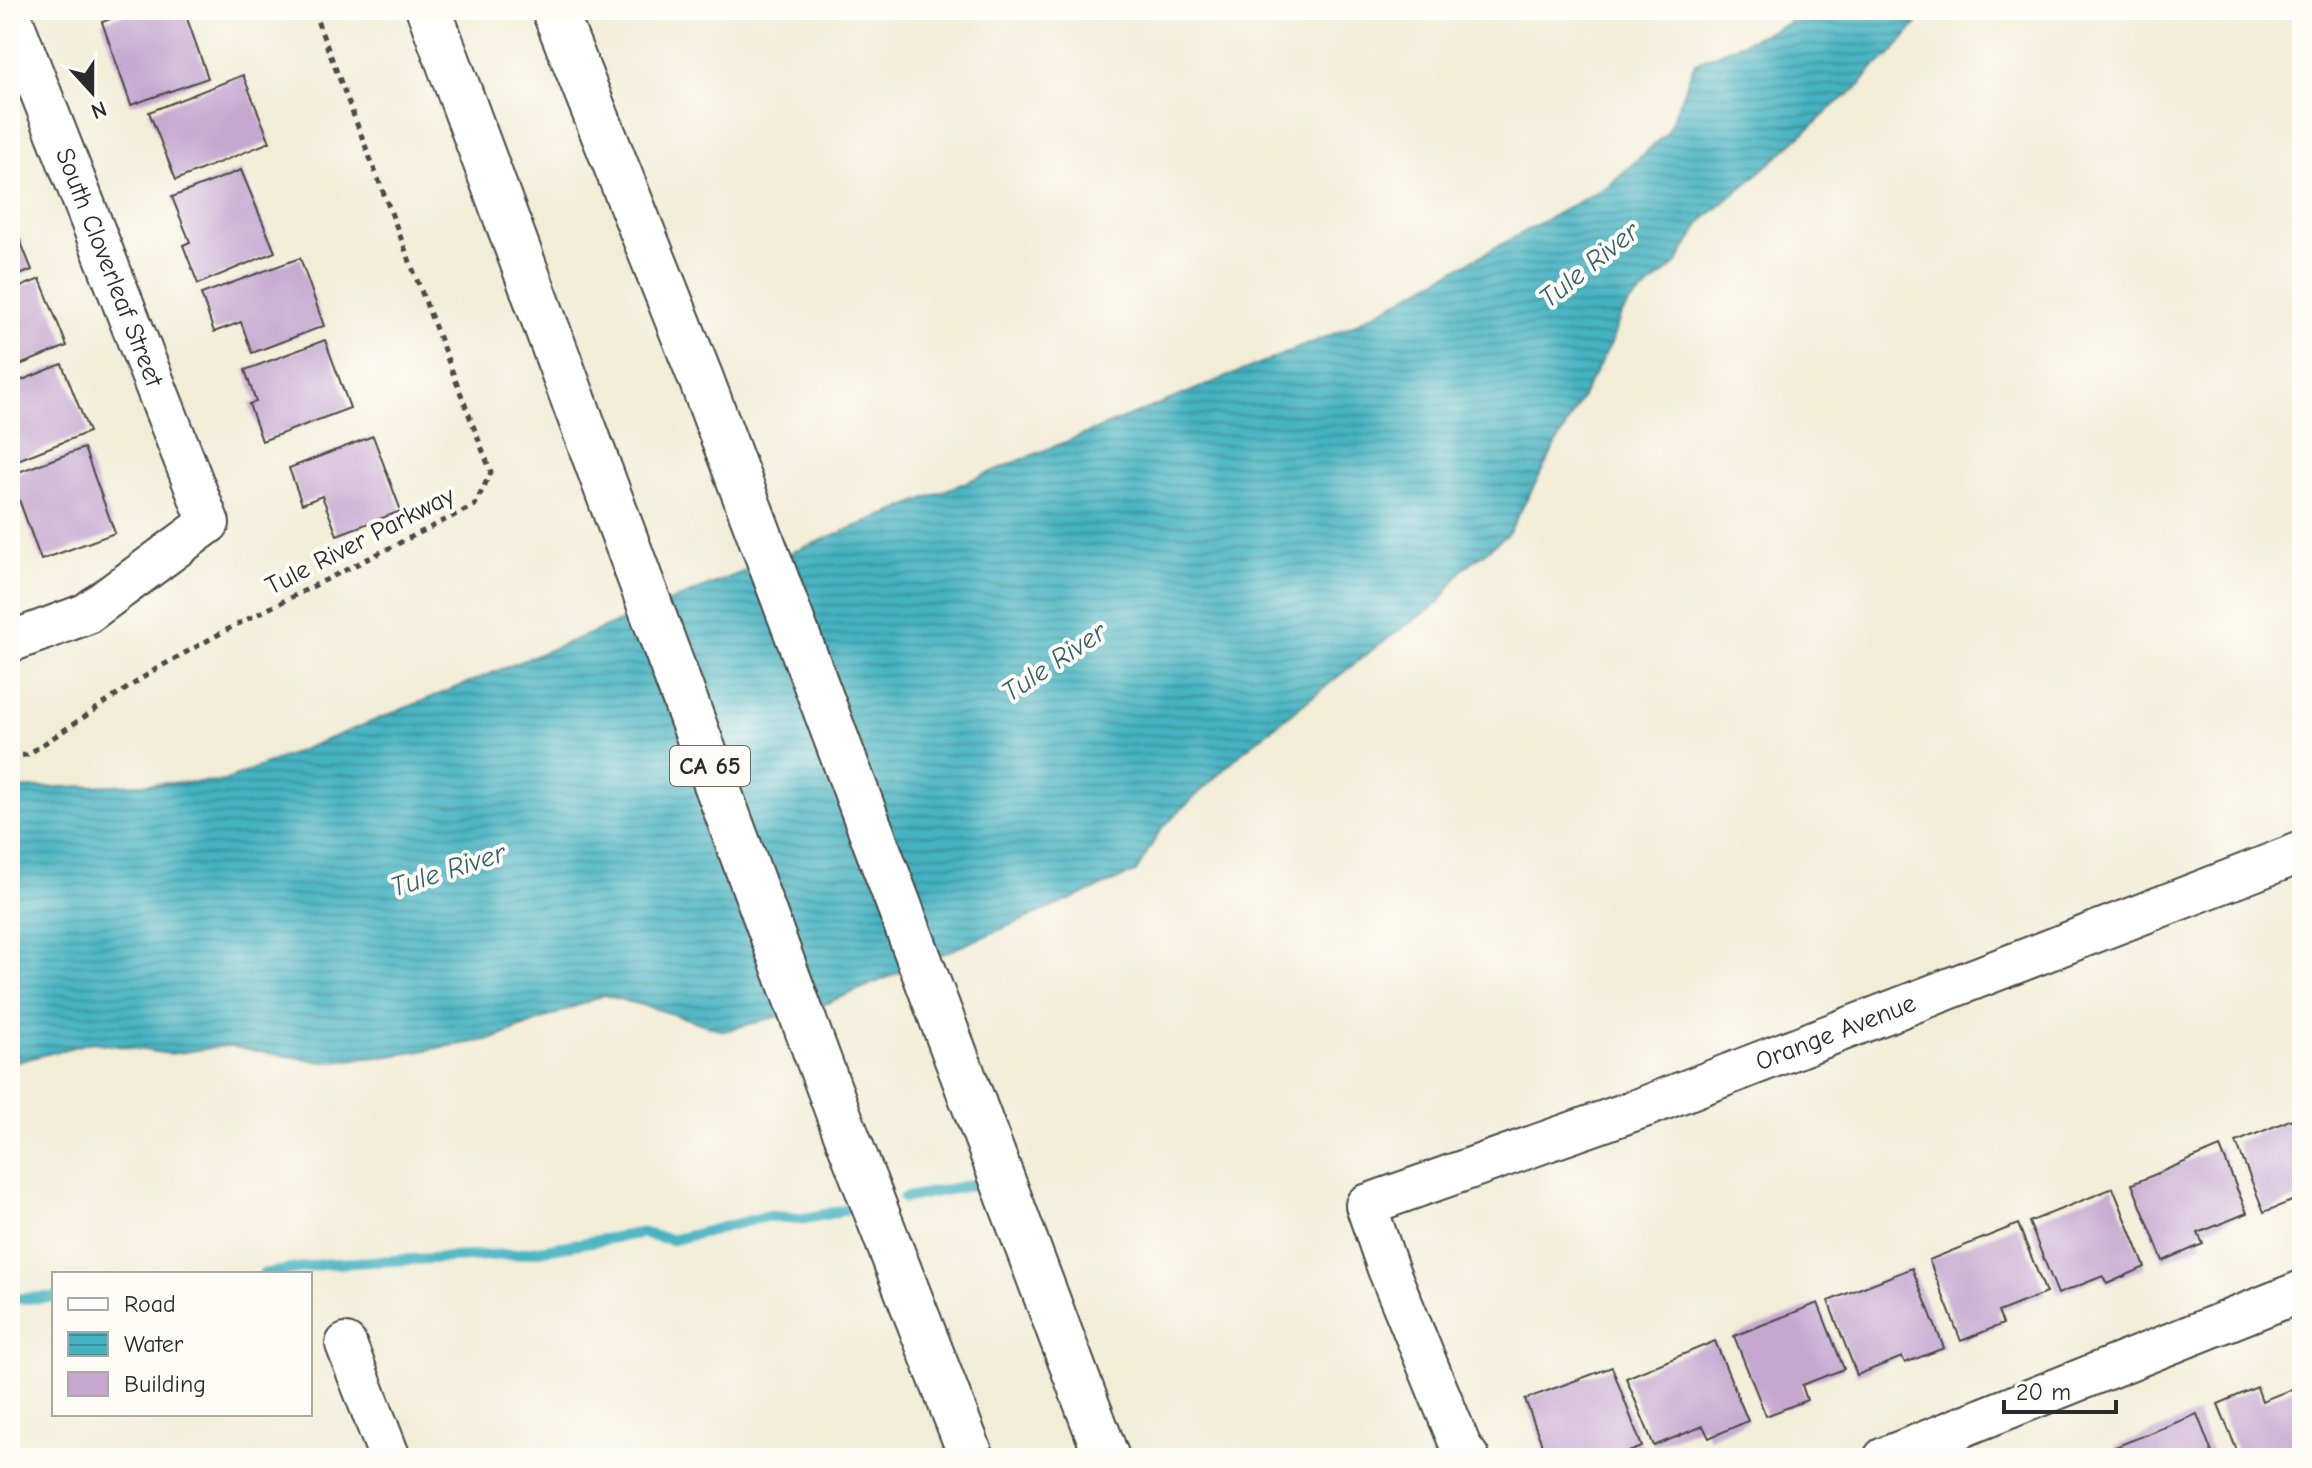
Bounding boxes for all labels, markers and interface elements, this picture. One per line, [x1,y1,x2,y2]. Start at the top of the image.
north arrow [52,52,132,132]
text: N [87,95,110,124]
street label: South Cloverleaf Street [49,144,170,392]
water label: Tule River [1533,214,1647,315]
street label: Tule River Parkway [261,480,460,602]
water label: Tule River [996,615,1114,708]
road number: CA 65 [670,746,750,786]
water label: Tule River [387,836,511,904]
street label: Orange Avenue [1751,988,1920,1077]
legend [52,1272,312,1416]
text: Road [124,1290,176,1318]
text: Water [124,1330,184,1358]
scale bar [2004,1364,2116,1414]
text: Building [124,1370,206,1398]
text: 20 m [2016,1378,2071,1406]

